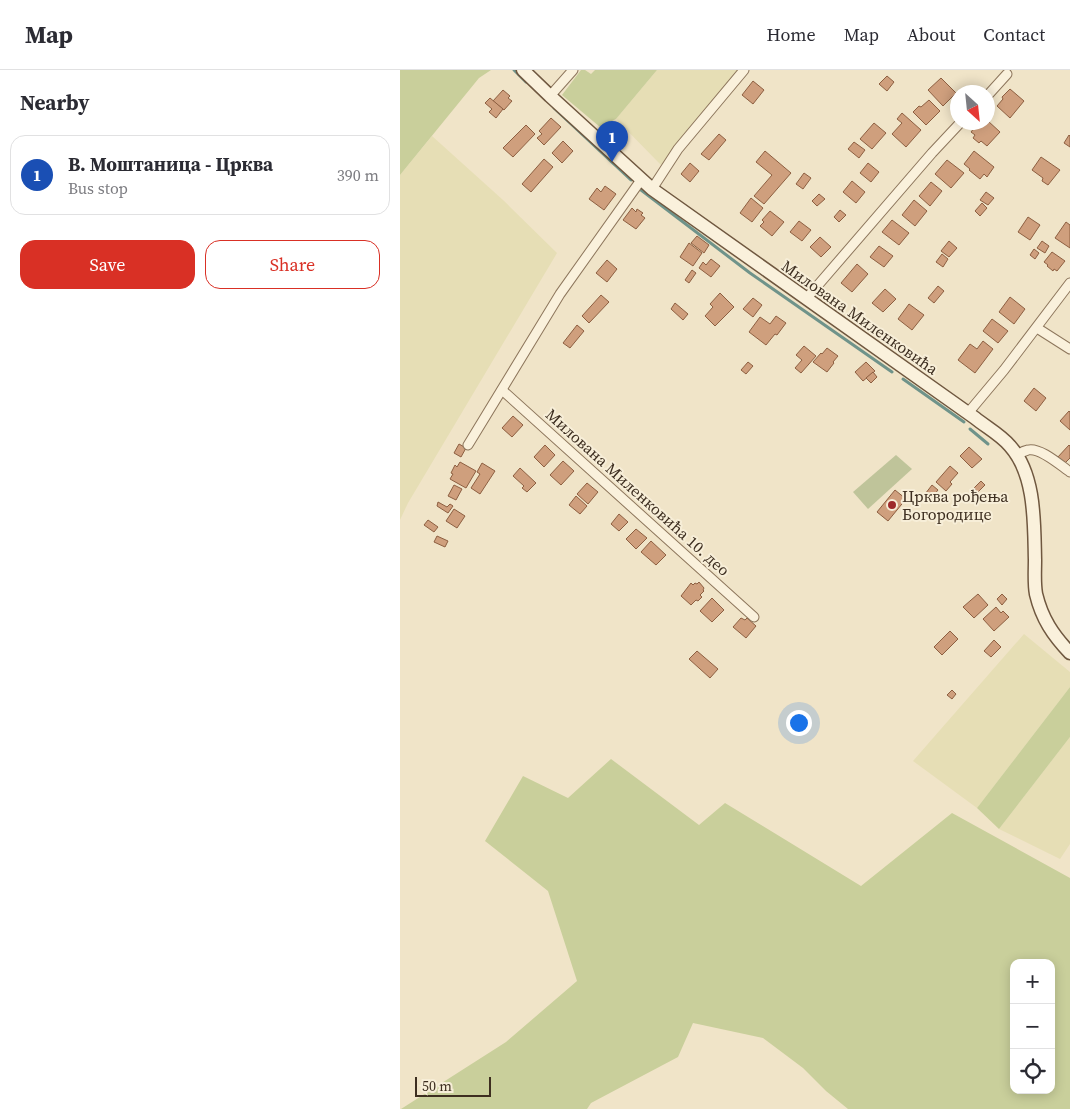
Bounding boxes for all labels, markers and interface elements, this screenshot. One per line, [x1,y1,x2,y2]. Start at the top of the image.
text: Map [25,18,73,51]
text: Home [767,22,816,47]
text: Map [844,22,879,47]
text: About [907,22,955,47]
text: Contact [983,22,1045,47]
north arrow [950,85,995,130]
text: Nearby [20,88,90,117]
pin: 1 [596,121,628,162]
text: В. Моштаница - Црква [68,151,273,177]
text: 1 [33,164,41,186]
text: 390 m [337,164,379,186]
text: Bus stop [68,177,128,199]
button: Save [20,240,195,289]
button: Share [205,240,380,289]
street label: Милована Миленковића [777,255,943,380]
street label: Милована Миленковића 10. део [541,403,735,581]
place label: Црква рођења Богородице [902,485,1009,525]
marker: Црква рођења Богородице [886,499,898,511]
your location [786,710,812,736]
map controls [1010,959,1055,1094]
button: + [1010,959,1055,1004]
button: − [1010,1004,1055,1049]
button: locate [1010,1049,1055,1094]
scale bar [415,1074,491,1097]
text: 50 m [422,1076,452,1096]

